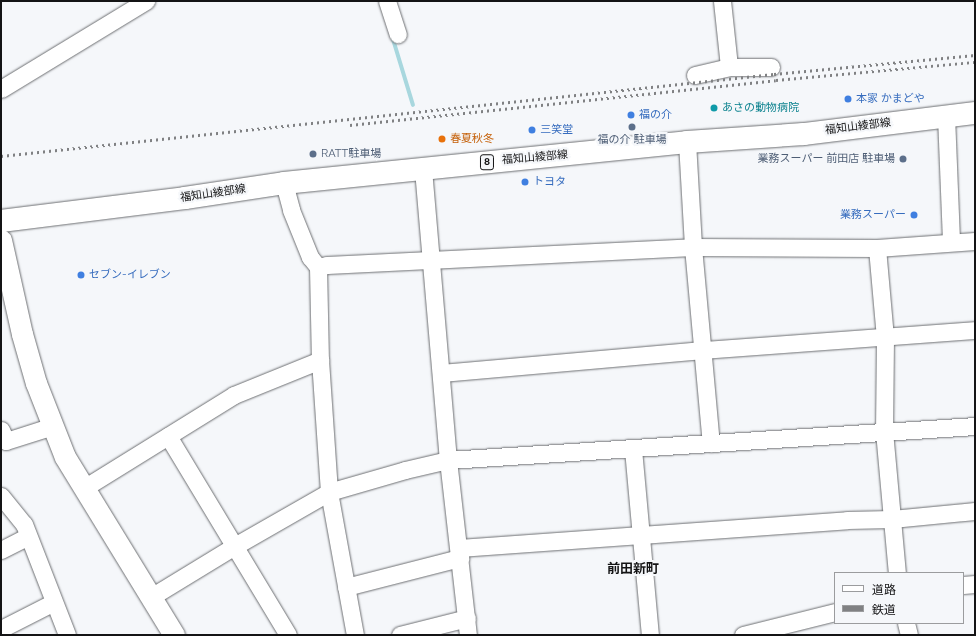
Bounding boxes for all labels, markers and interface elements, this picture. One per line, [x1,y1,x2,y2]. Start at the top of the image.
place label: 本家 かまどや [856,92,925,106]
marker: 本家 かまどや [843,94,853,104]
place label: あさの動物病院 [722,101,799,115]
marker: あさの動物病院 [709,103,719,113]
place label: 福の介 [639,108,672,122]
marker: 福の介 [626,110,636,120]
street label: 福知山綾部線 [824,116,892,138]
marker: 福の介 駐車場 [627,122,637,132]
place label: 三笑堂 [540,123,573,137]
marker: 三笑堂 [527,125,537,135]
place label: 春夏秋冬 [450,132,494,146]
place label: 福の介 駐車場 [598,133,666,147]
marker: 春夏秋冬 [437,134,447,144]
place label: RATT駐車場 [321,147,381,161]
marker: RATT駐車場 [308,149,318,159]
street label: 福知山綾部線 [502,149,568,167]
place label: 業務スーパー 前田店 駐車場 [757,152,895,166]
road number: 8 [479,154,495,170]
marker: 業務スーパー 前田店 駐車場 [898,154,908,164]
place label: トヨタ [533,175,566,189]
marker: トヨタ [520,177,530,187]
street label: 福知山綾部線 [179,183,247,205]
place label: 業務スーパー [840,208,906,222]
marker: 業務スーパー [909,210,919,220]
place label: セブン-イレブン [89,268,171,282]
marker: セブン-イレブン [76,270,86,280]
district label: 前田新町 [607,561,659,577]
legend [834,572,964,624]
text: 道路 [872,583,896,597]
text: 鉄道 [872,603,896,617]

